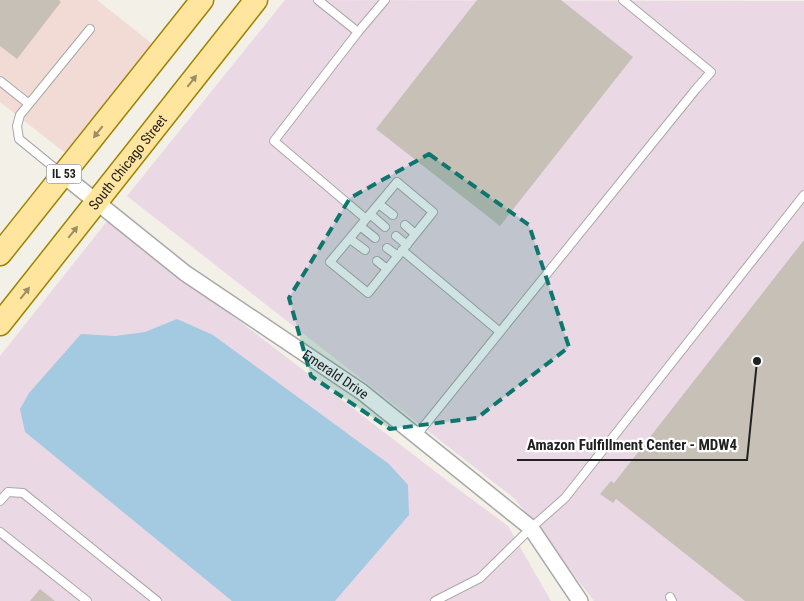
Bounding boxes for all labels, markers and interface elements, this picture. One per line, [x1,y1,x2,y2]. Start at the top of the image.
one-way arrow [187,75,198,88]
street label: South Chicago Street [85,112,170,213]
one-way arrow [92,125,103,138]
road number: IL 53 [46,164,82,183]
one-way arrow [68,225,79,238]
one-way arrow [19,286,30,299]
street label: Emerald Drive [300,346,372,402]
callout: Amazon Fulfillment Center - MDW4 [517,430,747,460]
text: Amazon Fulfillment Center - MDW4 [527,436,738,454]

